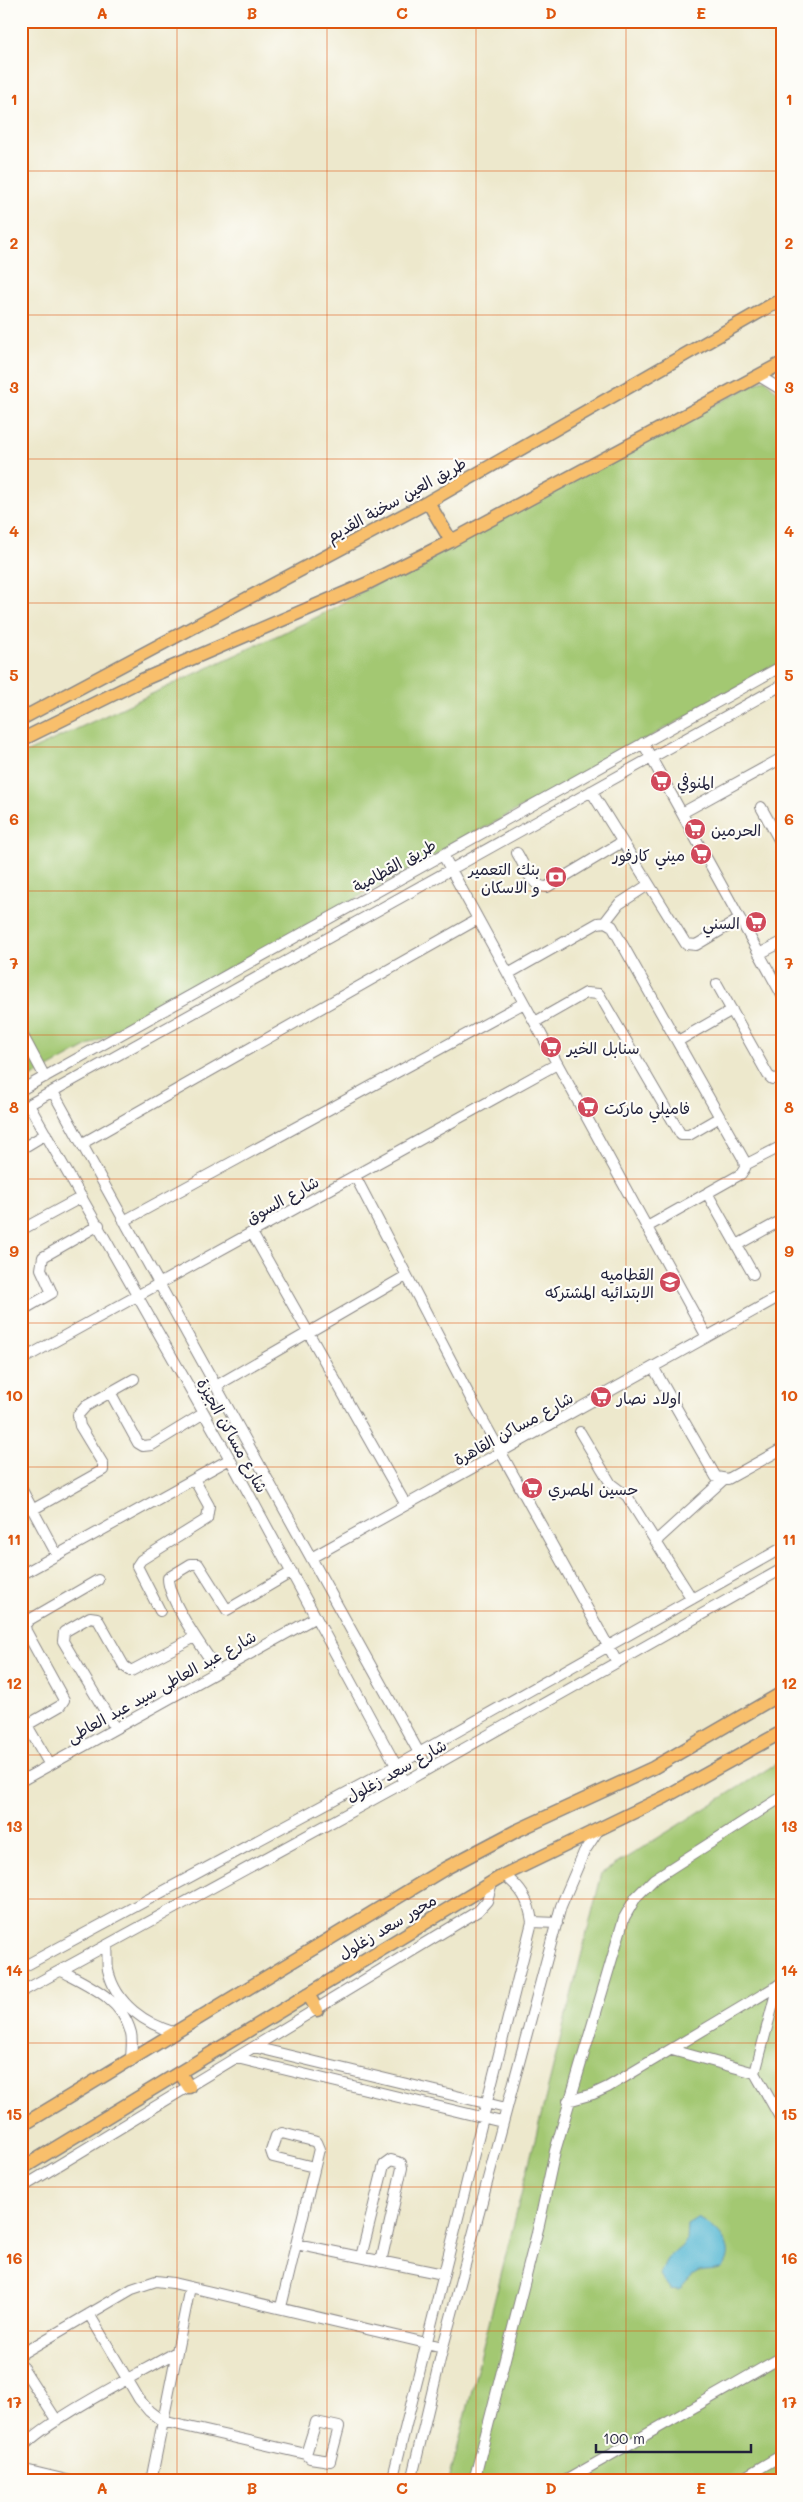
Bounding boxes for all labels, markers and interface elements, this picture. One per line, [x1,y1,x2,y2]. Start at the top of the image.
text: A [96,2,108,23]
text: B [247,2,257,23]
text: C [396,2,408,23]
text: D [545,2,557,23]
text: E [696,2,706,23]
text: 1 [10,88,18,109]
text: 1 [785,88,793,109]
text: 2 [10,232,19,253]
text: 2 [785,232,794,253]
text: 3 [9,376,19,397]
text: 3 [784,376,794,397]
street label: طريق العين سخنة القديم [322,452,471,549]
text: 4 [9,520,19,541]
text: 4 [784,520,794,541]
text: 5 [9,664,19,685]
text: 5 [784,664,794,685]
supermarket icon: المنوفي [649,769,673,793]
place label: المنوفي [677,771,714,794]
text: 6 [9,808,19,829]
text: 6 [784,808,794,829]
supermarket icon: الحرمين [683,817,707,841]
place label: الحرمين [711,819,761,840]
street label: طريق القطامية [349,834,439,896]
supermarket icon: ميني كارفور [689,842,713,866]
place label: ميني كارفور [612,844,685,870]
place label: بنك التعمير و الاسكان [467,858,540,897]
bank icon: بنك التعمير و الاسكان [544,865,568,889]
supermarket icon: السني [744,910,768,934]
place label: السني [702,912,740,938]
text: 7 [10,952,19,973]
text: 7 [785,952,794,973]
supermarket icon: سنابل الخير [539,1035,563,1059]
place label: سنابل الخير [565,1037,640,1058]
supermarket icon: فاميلي ماركت [576,1095,600,1119]
text: 8 [9,1096,19,1117]
text: 8 [784,1096,794,1117]
place label: فاميلي ماركت [604,1097,690,1123]
street label: شارع السوق [242,1170,323,1229]
text: 9 [9,1240,19,1261]
text: 9 [784,1240,794,1261]
place label: القطاميه الابتدائيه المشتركه [545,1263,654,1302]
school or university icon: القطاميه الابتدائيه المشتركه [658,1270,682,1294]
street label: شارع مساكن الجيزة [191,1374,273,1497]
text: 10 [5,1384,23,1405]
text: 10 [780,1384,798,1405]
supermarket icon: اولاد نصار [589,1385,613,1409]
street label: شارع مساكن القاهرة [450,1386,577,1471]
place label: اولاد نصار [615,1387,681,1408]
supermarket icon: حسين المصري [520,1476,544,1500]
place label: حسين المصري [548,1478,638,1501]
text: 11 [7,1528,21,1549]
text: 11 [782,1528,796,1549]
street label: شارع عبد العاطى سيد عبد العاطى [63,1625,260,1749]
text: 12 [6,1672,22,1693]
text: 12 [781,1672,797,1693]
street label: شارع سعد زغلول [342,1734,451,1808]
text: 13 [6,1815,23,1836]
text: 13 [781,1815,798,1836]
street label: محور سعد زغلول [334,1888,440,1964]
text: 14 [5,1959,23,1980]
text: 14 [780,1959,798,1980]
text: 15 [6,2103,22,2124]
text: 15 [781,2103,797,2124]
text: 16 [6,2247,23,2268]
text: 16 [781,2247,798,2268]
text: 17 [6,2391,22,2412]
text: 17 [781,2391,797,2412]
scale bar [596,2422,750,2454]
text: 100 m [603,2428,645,2448]
text: A [96,2477,108,2498]
text: B [247,2477,257,2498]
text: C [396,2477,408,2498]
text: D [545,2477,557,2498]
text: E [696,2477,706,2498]

